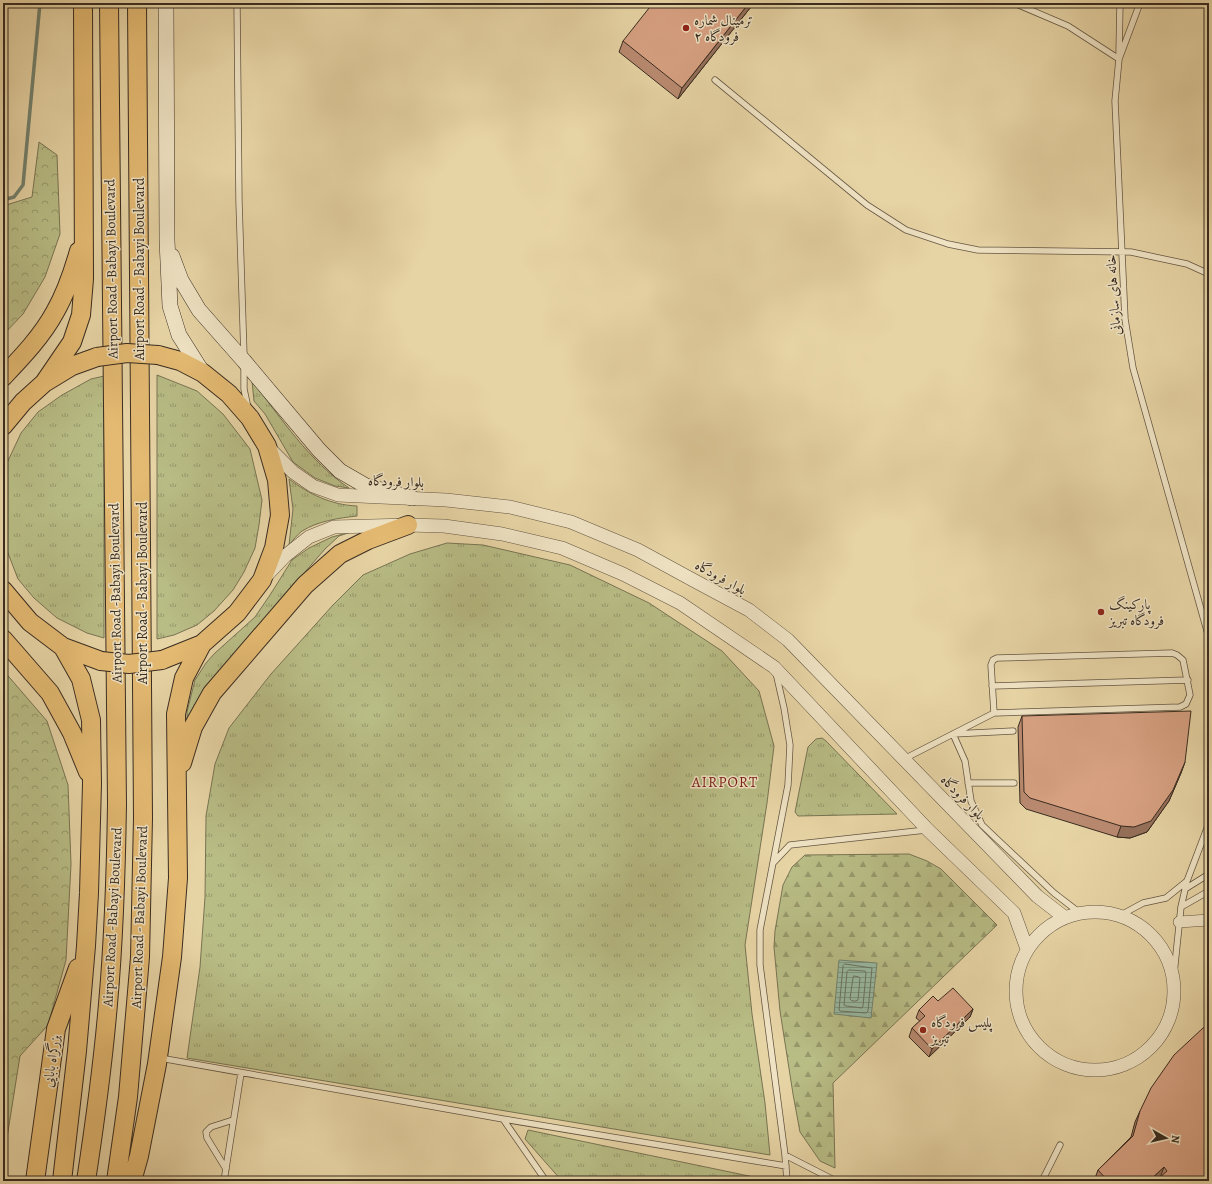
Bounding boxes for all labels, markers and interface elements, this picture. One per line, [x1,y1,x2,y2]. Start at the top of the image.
place label: ترمينال شماره ۲ فرودگاه [694,11,753,46]
marker: ترمينال شماره ۲ فرودگاه [681,23,691,33]
street label: Airport Road - Babayi Boulevard [130,177,149,361]
street label: Airport Road -Babayi Boulevard [100,178,123,360]
street label: خانه های سازمانی [1101,254,1126,336]
street label: بلوار فرودگاه [368,471,425,492]
street label: Airport Road - Babayi Boulevard [133,501,152,685]
street label: Airport Road -Babayi Boulevard [104,502,127,684]
street label: بلوار فرودگاه [692,556,750,600]
place label: پارکینگ فرودگاه تبریز [1107,595,1164,630]
marker: پارکینگ فرودگاه تبریز [1096,607,1106,617]
street label: بلوار فرودگاه [936,771,989,824]
district label: AIRPORT [691,772,758,792]
street label: Airport Road - Babayi Boulevard [127,825,152,1010]
street label: Airport Road -Babayi Boulevard [98,826,127,1008]
place label: پلیس فرودگاه تبریز [929,1013,993,1048]
marker: پلیس فرودگاه تبریز [918,1025,928,1035]
street label: بزرگراه بابایی [38,1033,65,1089]
north arrow [1146,1118,1186,1158]
text: N [1167,1134,1183,1144]

